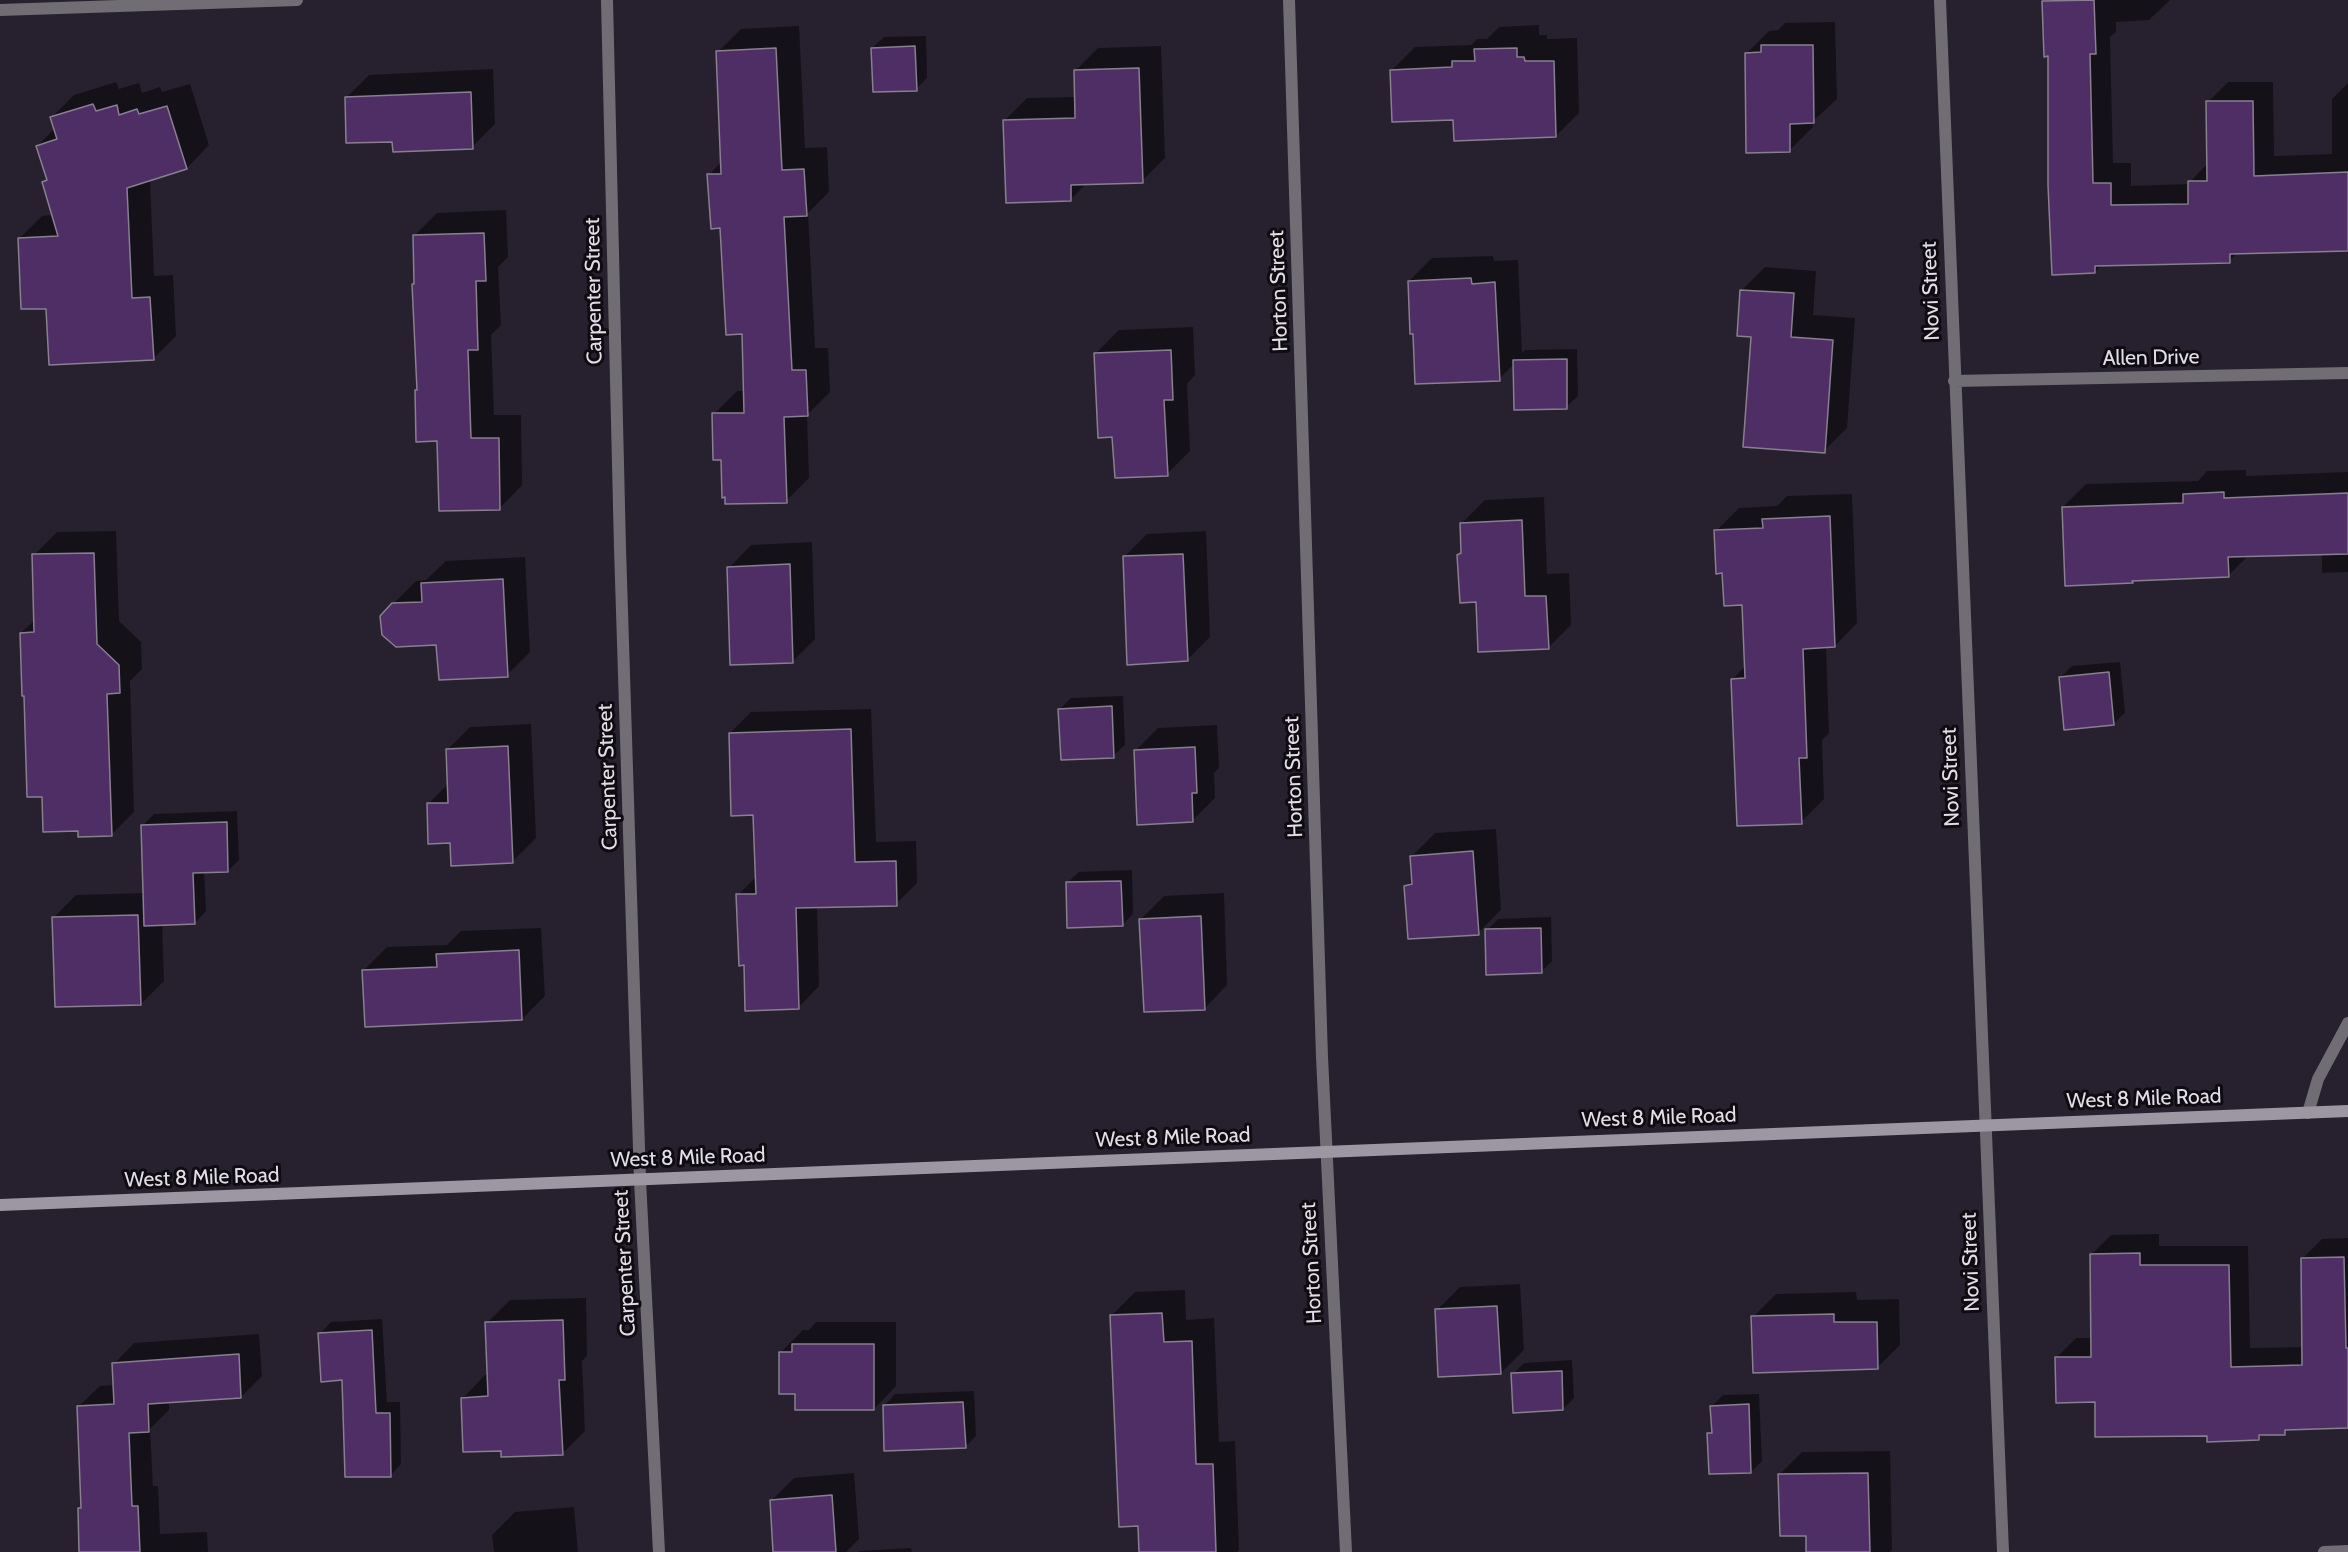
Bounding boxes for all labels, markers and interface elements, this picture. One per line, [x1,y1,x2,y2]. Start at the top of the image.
street label: Carpenter Street [580,217,608,365]
street label: Horton Street [1264,230,1294,352]
street label: Novi Street [1917,241,1945,341]
street label: Allen Drive [2102,345,2200,371]
street label: Carpenter Street [593,703,623,851]
street label: Horton Street [1279,716,1309,838]
street label: Novi Street [1937,727,1965,827]
street label: West 8 Mile Road [2066,1084,2222,1114]
street label: West 8 Mile Road [1581,1103,1737,1133]
street label: West 8 Mile Road [1095,1123,1251,1153]
street label: West 8 Mile Road [610,1143,766,1173]
street label: West 8 Mile Road [124,1163,280,1193]
street label: Carpenter Street [609,1189,641,1337]
street label: Horton Street [1296,1202,1328,1324]
street label: Novi Street [1957,1212,1985,1312]

